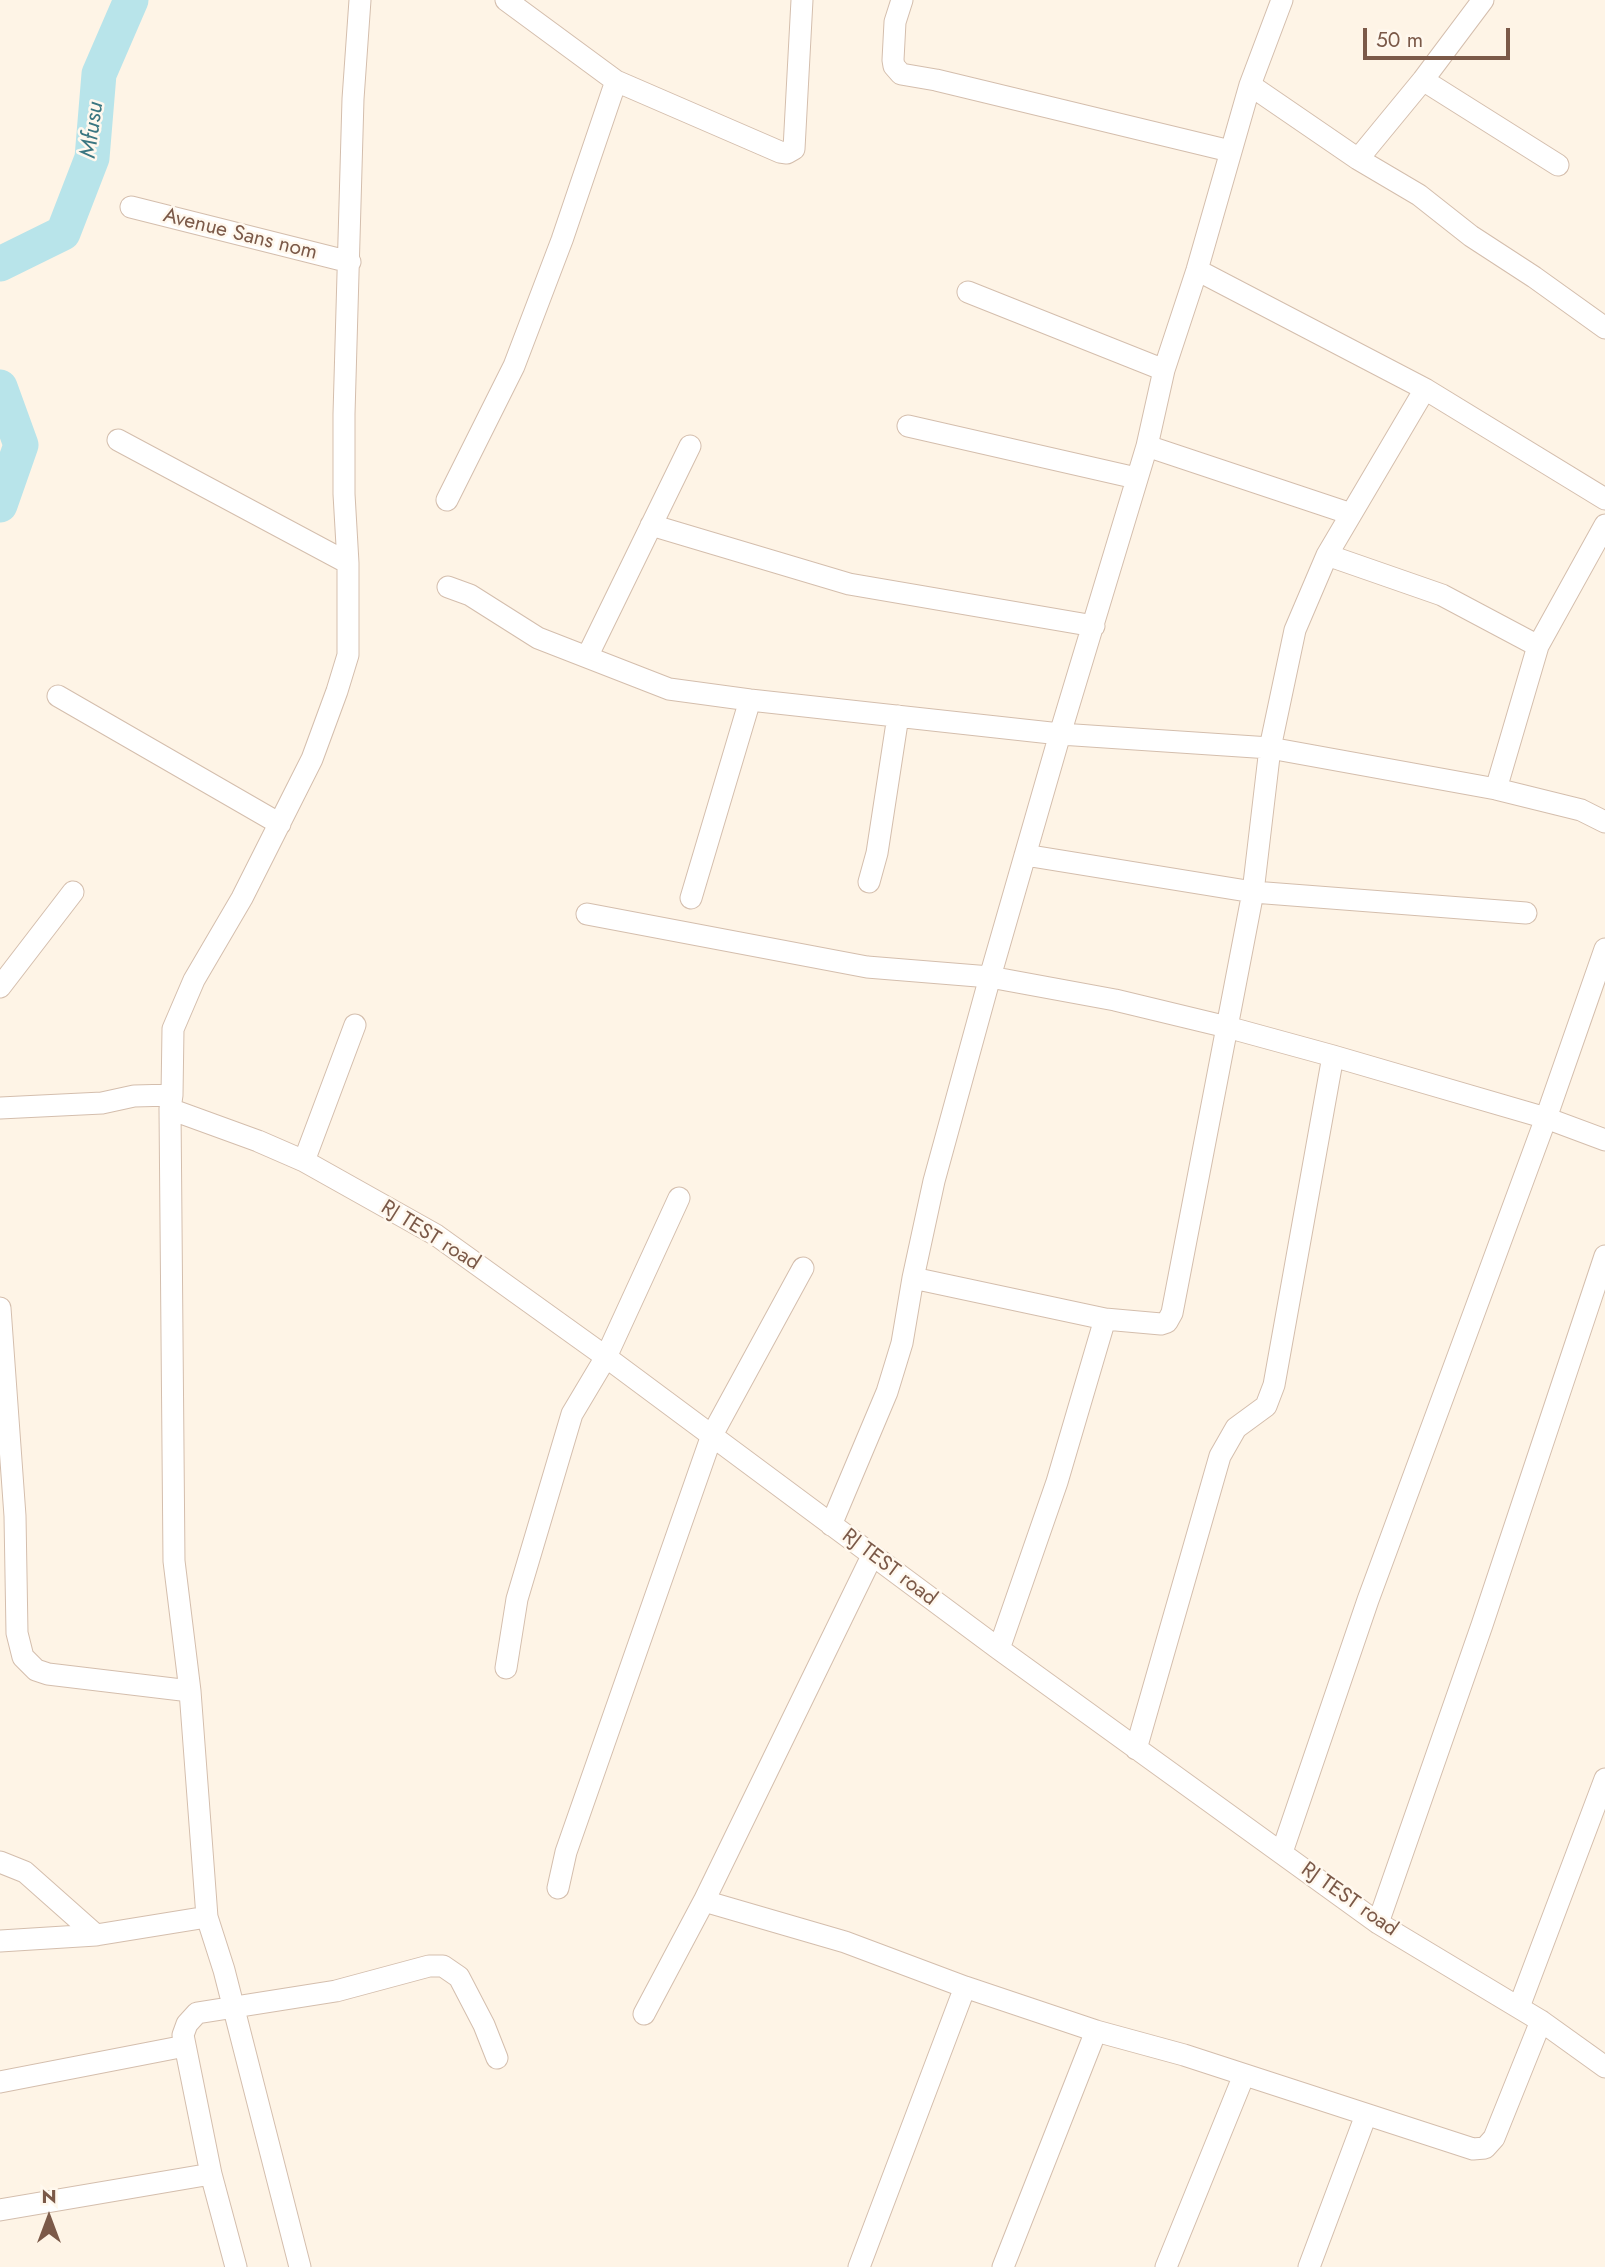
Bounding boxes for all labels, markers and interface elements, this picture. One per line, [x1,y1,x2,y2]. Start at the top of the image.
scale bar [1367,14,1514,58]
text: 50 m [1376,25,1423,55]
water label: Mfusu [75,100,111,160]
street label: Avenue Sans nom [160,204,320,266]
street label: RJ TEST road [376,1196,484,1276]
street label: RJ TEST road [837,1524,941,1612]
street label: RJ TEST road [1296,1857,1402,1943]
north arrow [14,2183,84,2253]
text: N [41,2183,57,2210]

